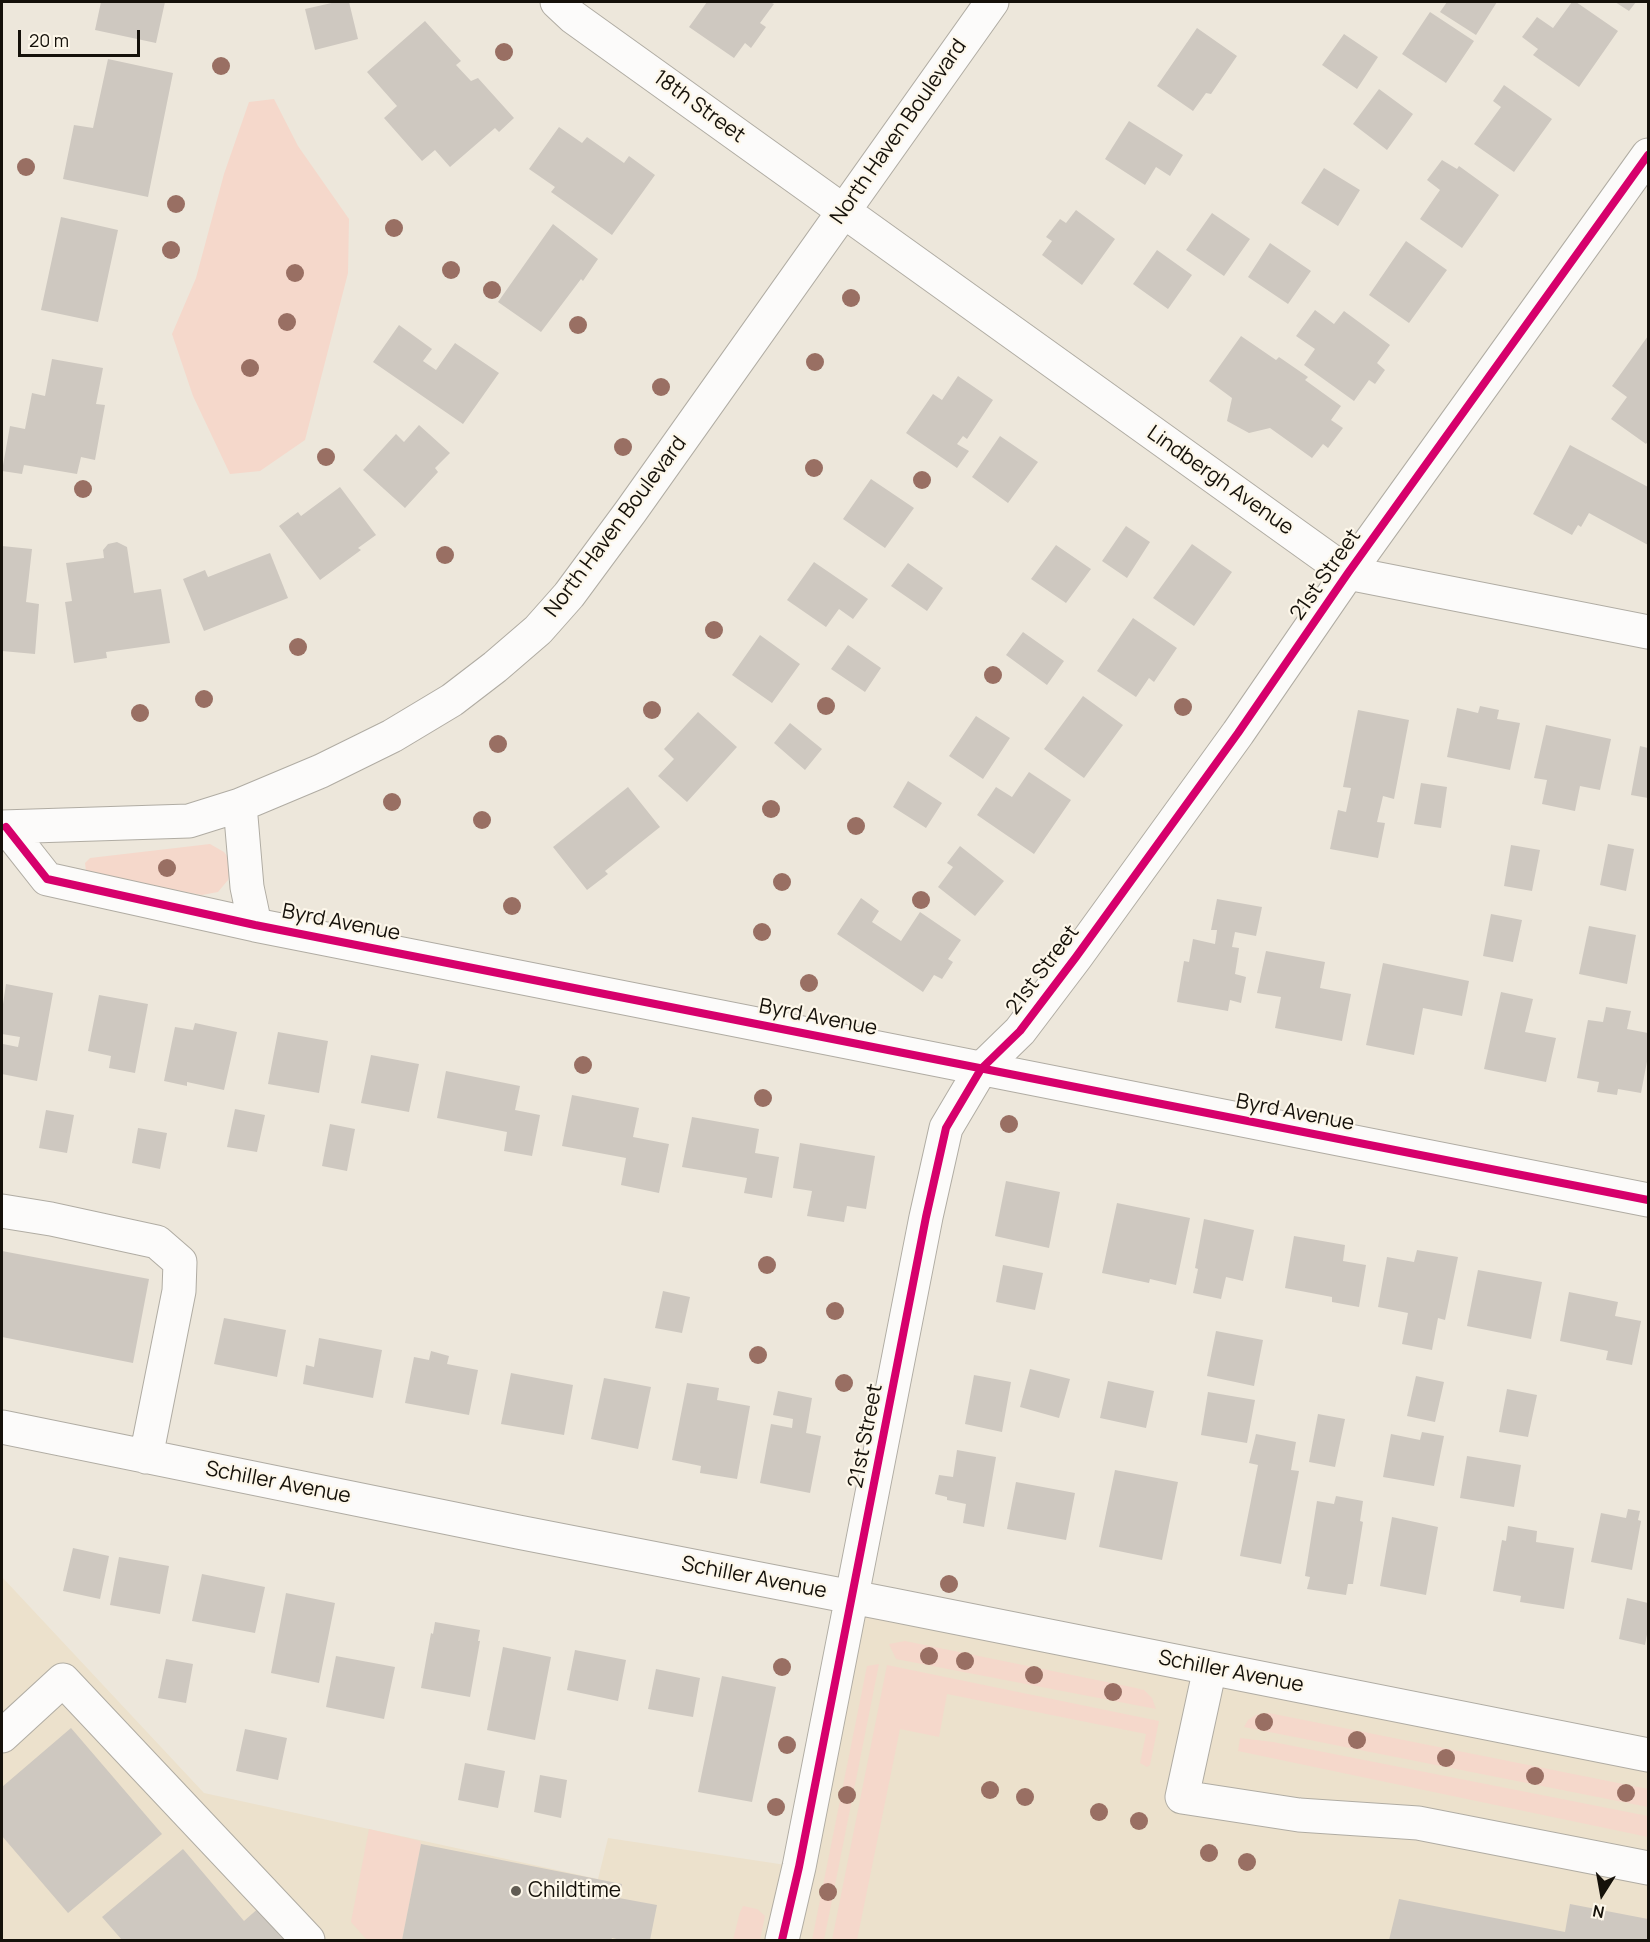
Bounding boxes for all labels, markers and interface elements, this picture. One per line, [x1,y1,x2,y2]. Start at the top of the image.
scale bar [21,18,142,56]
text: 20 m [29,28,69,52]
street label: North Haven Boulevard [826,35,972,229]
street label: 18th Street [648,65,750,149]
street label: Lindbergh Avenue [1142,421,1298,541]
street label: North Haven Boulevard [540,432,692,622]
street label: 21st Street [1285,525,1367,625]
street label: Byrd Avenue [280,899,402,947]
street label: 21st Street [1001,920,1085,1020]
street label: Byrd Avenue [757,994,879,1042]
street label: Byrd Avenue [1234,1089,1356,1137]
street label: 21st Street [844,1382,888,1490]
street label: Schiller Avenue [203,1457,353,1509]
street label: Schiller Avenue [679,1552,829,1604]
street label: Schiller Avenue [1156,1646,1306,1698]
north arrow [1572,1864,1632,1924]
place label: Childtime [528,1878,621,1904]
marker: Childtime [509,1884,523,1898]
text: N [1591,1900,1606,1924]

